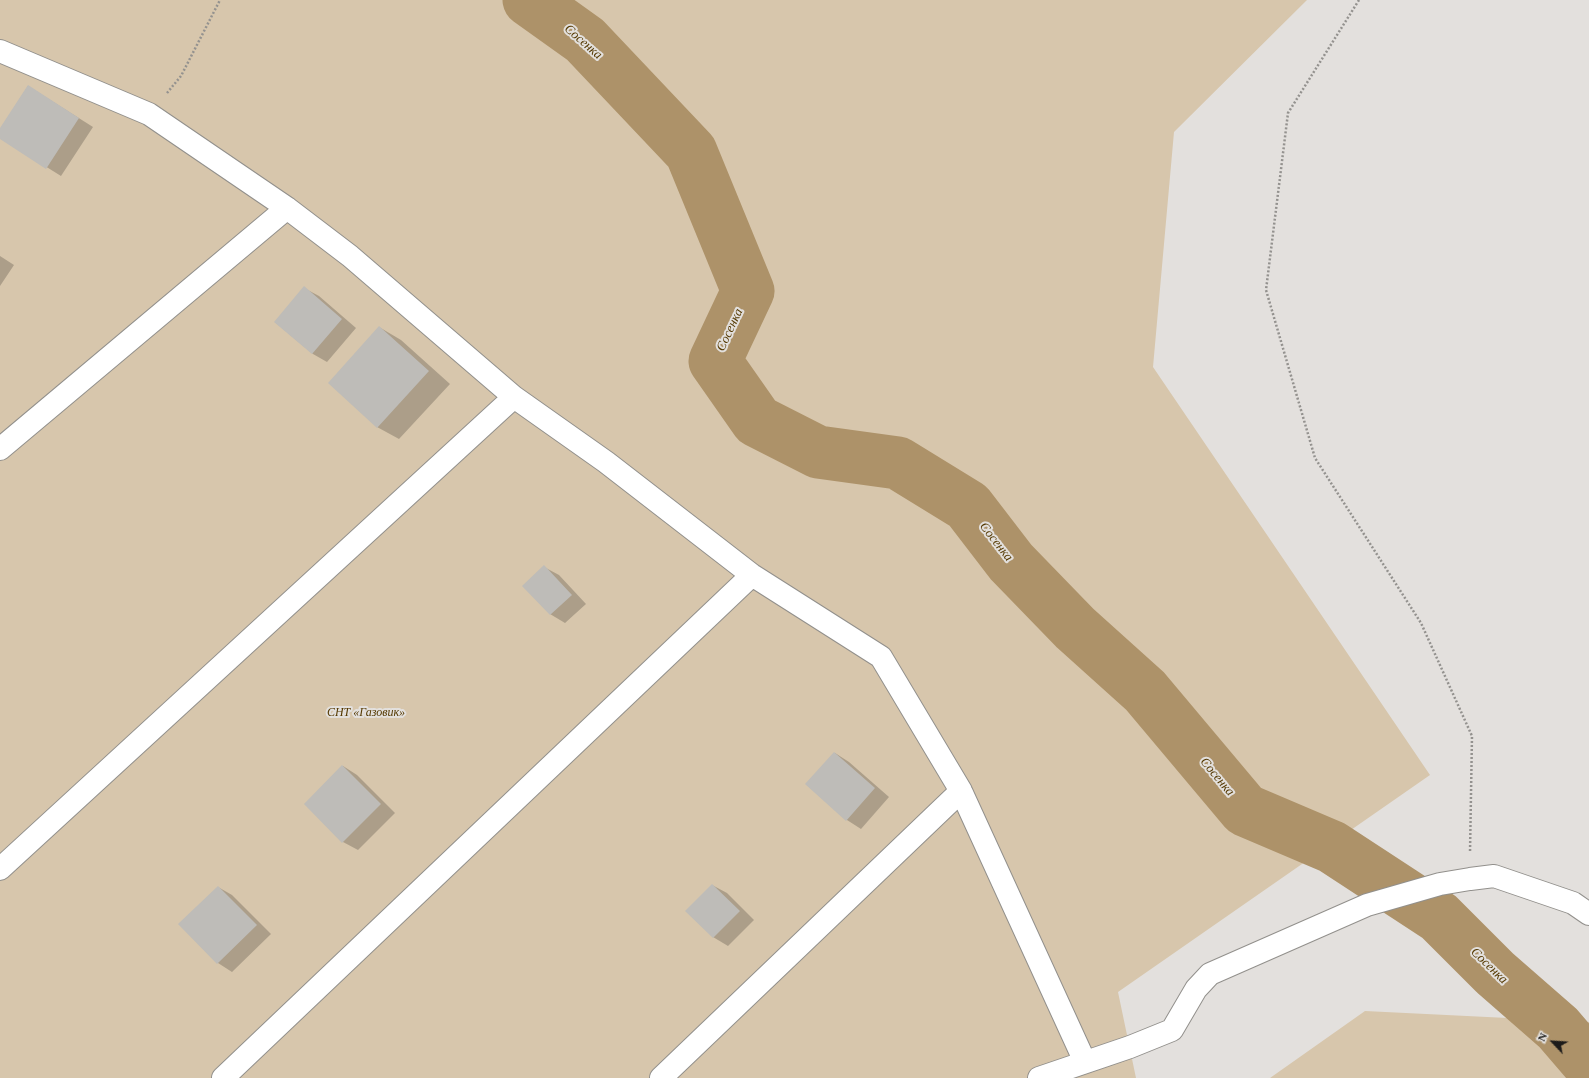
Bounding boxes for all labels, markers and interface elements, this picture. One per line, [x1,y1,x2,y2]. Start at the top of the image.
water label: Сосенка [561,21,605,63]
water label: Сосенка [713,306,747,354]
water label: Сосенка [976,519,1016,565]
park label: СНТ «Газовик» [327,706,405,720]
water label: Сосенка [1196,755,1238,799]
water label: Сосенка [1467,945,1511,987]
north arrow [1533,1022,1573,1062]
text: N [1535,1031,1549,1043]

